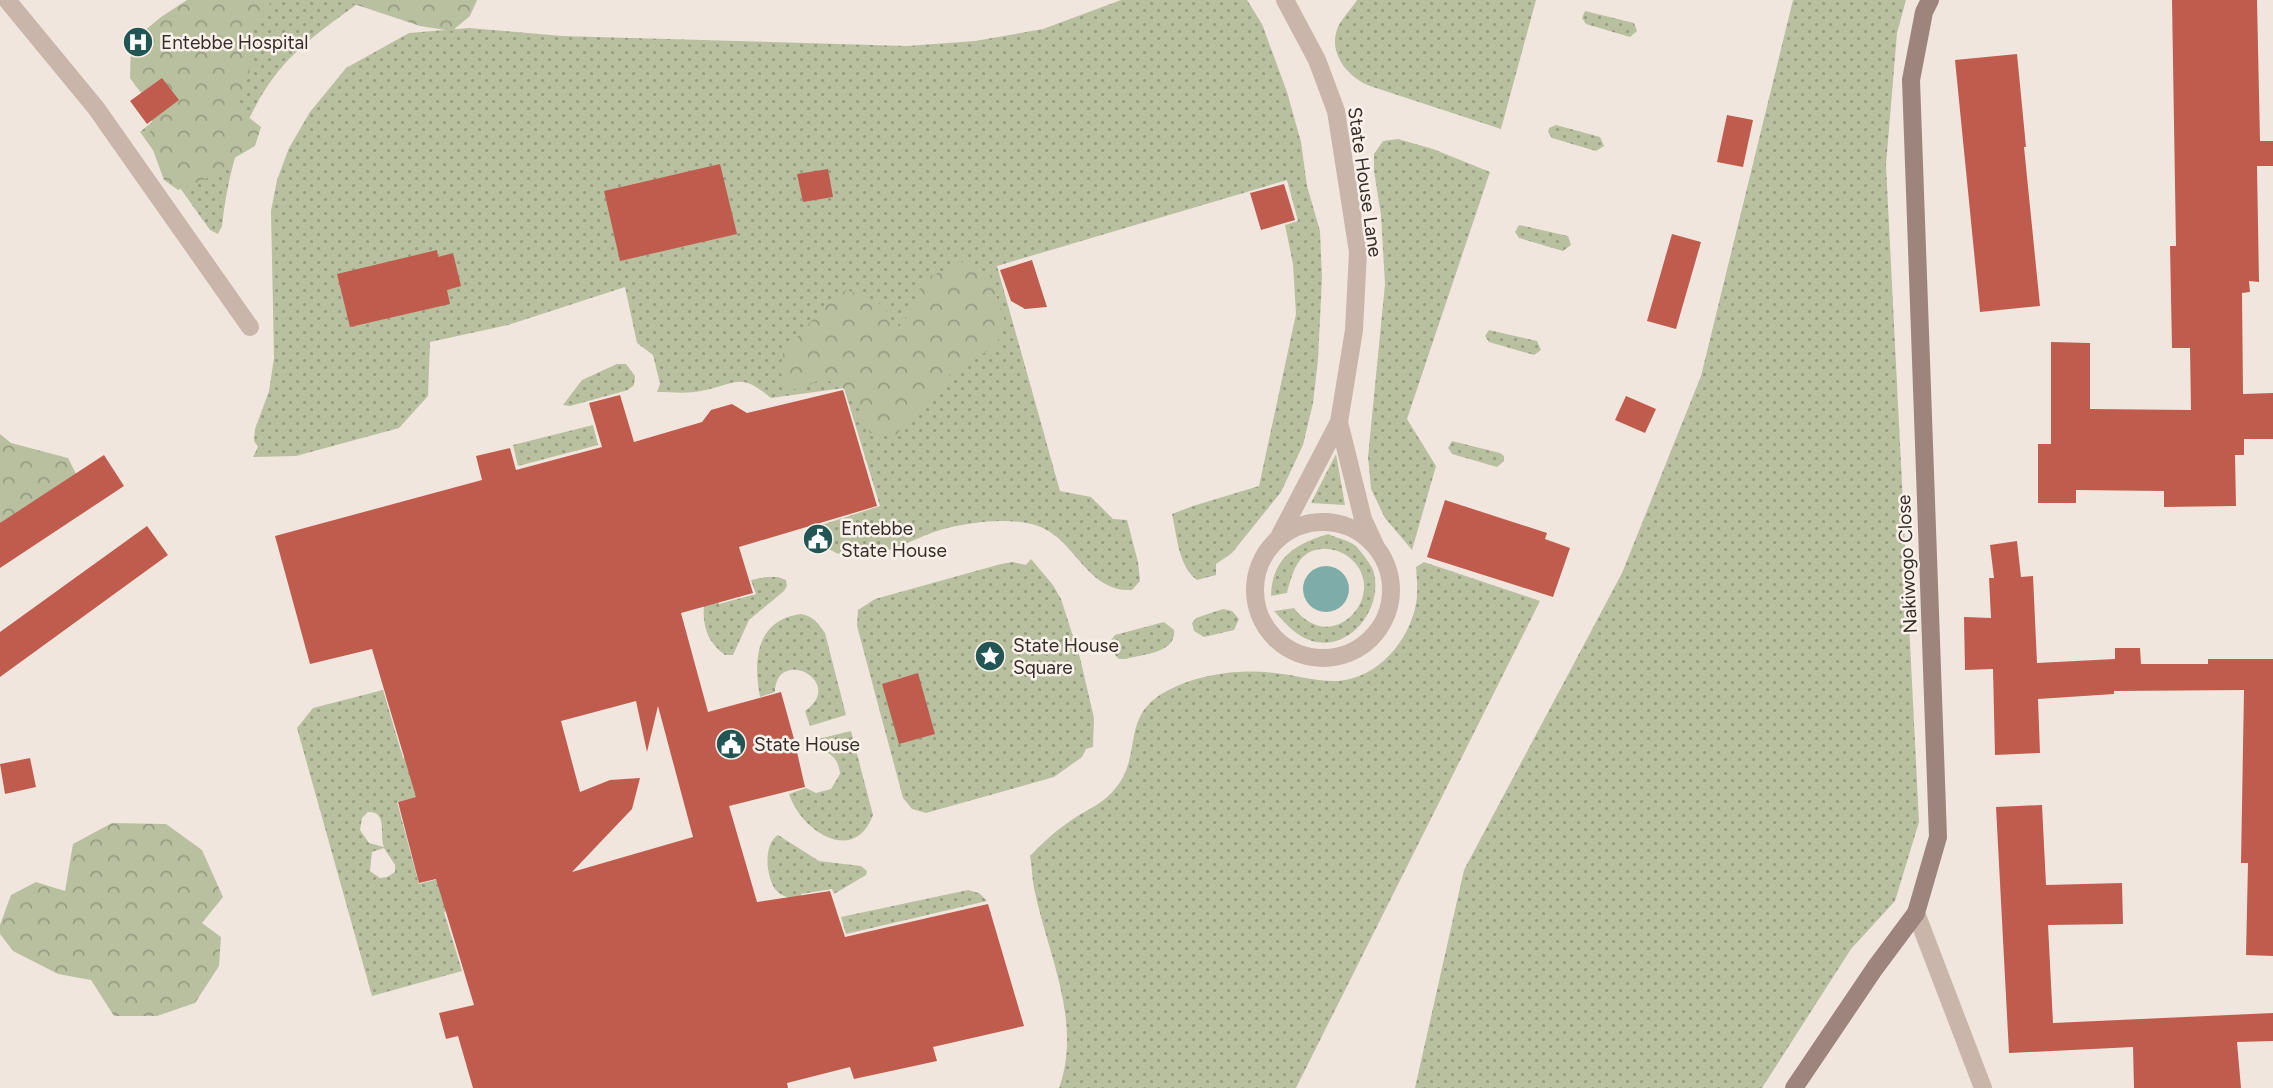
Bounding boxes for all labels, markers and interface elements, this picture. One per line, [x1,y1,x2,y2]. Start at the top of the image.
hospital icon: Entebbe Hospital [121,25,155,59]
place label: Entebbe Hospital [161,31,308,54]
street label: State House Lane [1343,106,1387,258]
street label: Nakiwogo Close [1892,494,1922,634]
place label: Entebbe State House [841,517,947,562]
public building icon: Entebbe State House [801,522,835,556]
place label: State House Square [1013,634,1119,679]
place icon: State House Square [973,639,1007,673]
public building icon: State House [714,727,748,761]
place label: State House [754,733,860,756]

